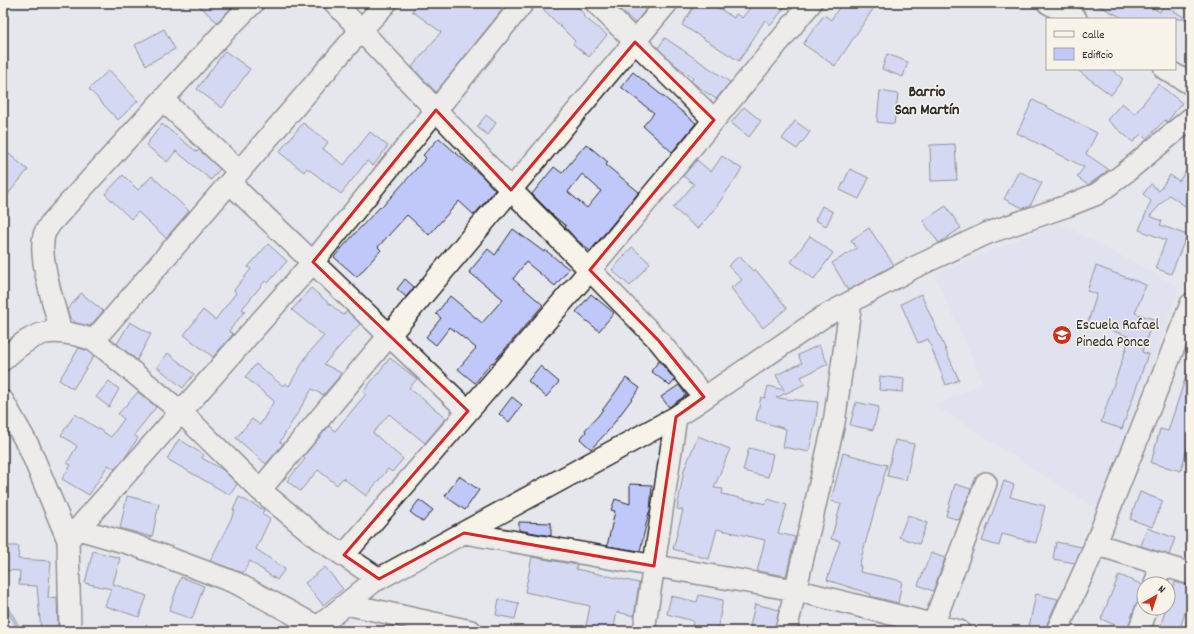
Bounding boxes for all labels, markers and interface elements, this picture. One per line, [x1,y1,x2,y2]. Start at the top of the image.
legend [1046,18,1176,70]
text: Calle [1082,27,1105,44]
text: Edificio [1082,47,1113,64]
district label: Barrio San Martín [895,81,959,122]
place label: Escuela Rafael Pineda Ponce [1076,315,1160,354]
school or university icon: Escuela Rafael Pineda Ponce [1051,324,1073,346]
north arrow [1136,576,1176,616]
text: N [1154,582,1169,598]

